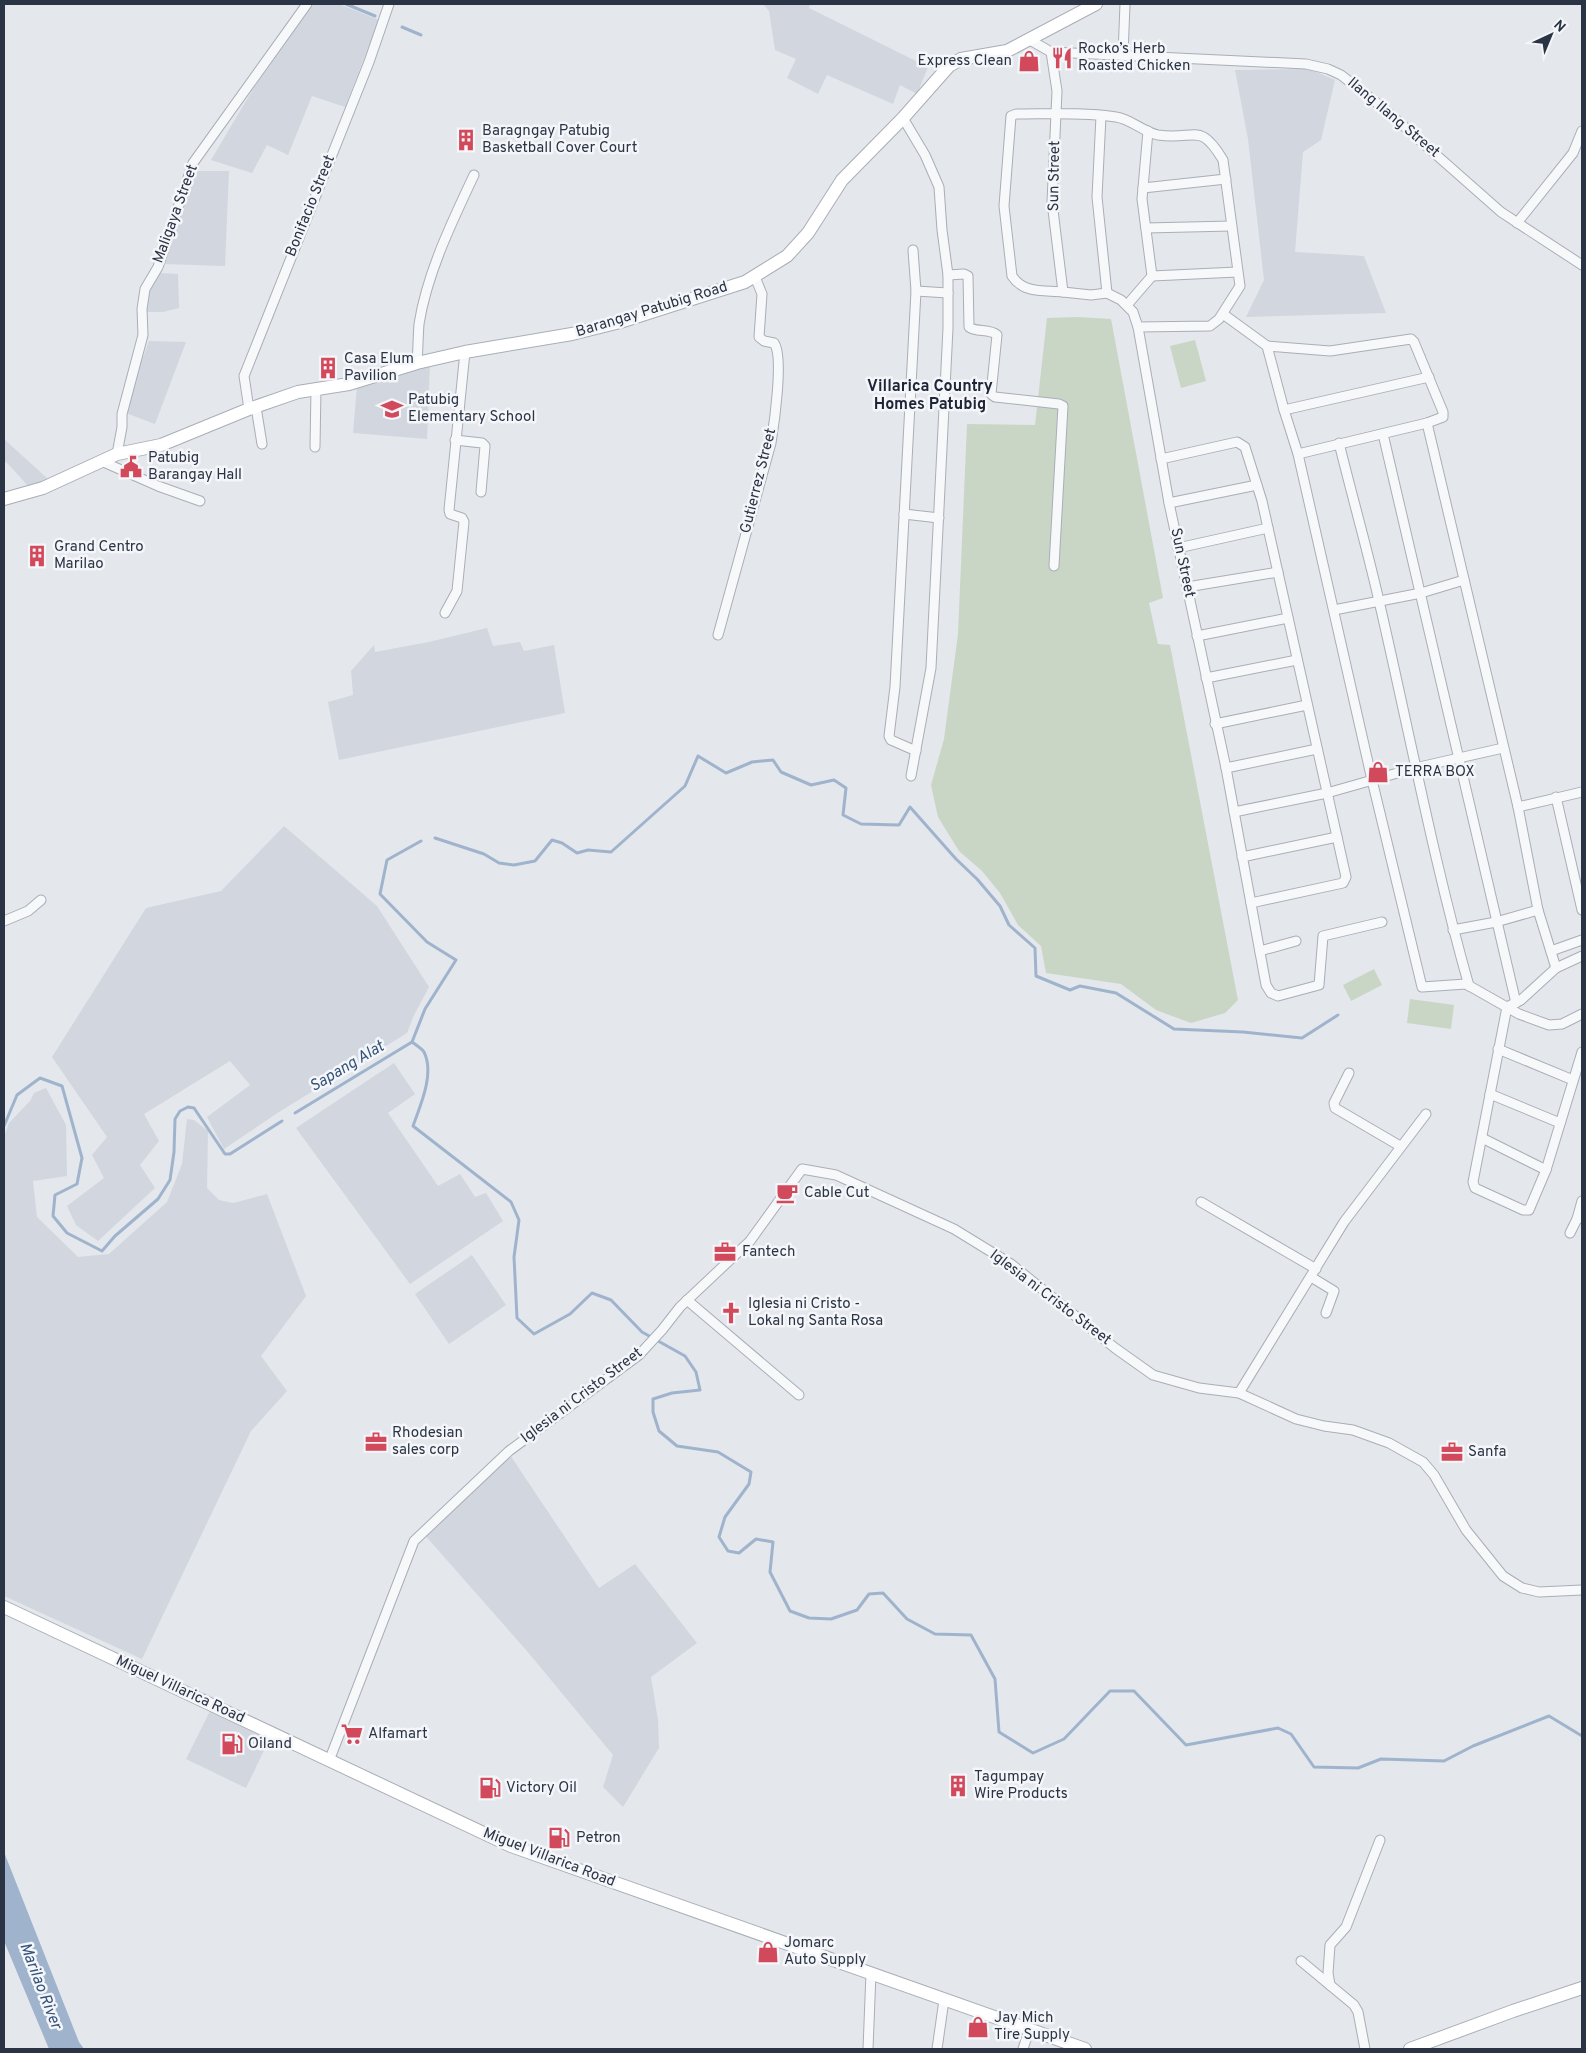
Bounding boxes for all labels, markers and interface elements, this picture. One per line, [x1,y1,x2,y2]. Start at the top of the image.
north arrow [1526,10,1576,60]
text: N [1549,17,1569,36]
place label: Rocko’s Herb Roasted Chicken [1078,40,1190,76]
restaurant icon: Rocko’s Herb Roasted Chicken [1049,45,1075,71]
shop icon: Express Clean [1016,48,1042,74]
place label: Express Clean [918,52,1012,71]
street label: Ilang Ilang Street [1343,74,1443,162]
place label: Baragngay Patubig Basketball Cover Court [482,122,637,158]
building icon: Baragngay Patubig Basketball Cover Court [453,127,479,153]
street label: Sun Street [1045,140,1065,212]
street label: Bonifacio Street [282,152,340,260]
street label: Maligaya Street [149,162,203,266]
street label: Barangay Patubig Road [574,278,730,342]
place label: Casa Elum Pavilion [344,350,414,386]
building icon: Casa Elum Pavilion [315,355,341,381]
district label: Villarica Country Homes Patubig [867,377,993,415]
place label: Patubig Elementary School [408,391,535,427]
school or university icon: Patubig Elementary School [379,396,405,422]
street label: Gutierrez Street [737,426,781,536]
place label: Patubig Barangay Hall [148,449,242,485]
public building icon: Patubig Barangay Hall [118,454,144,480]
street label: Sun Street [1165,526,1199,600]
place label: Grand Centro Marilao [54,538,144,574]
building icon: Grand Centro Marilao [24,543,50,569]
shop icon: TERRA BOX [1365,759,1391,785]
place label: TERRA BOX [1395,763,1475,782]
water label: Sapang Alat [306,1036,389,1097]
cafe icon: Cable Cut [774,1180,800,1206]
place label: Cable Cut [804,1184,869,1203]
office icon: Fantech [712,1239,738,1265]
place label: Fantech [742,1243,795,1262]
street label: Iglesia ni Cristo Street [985,1246,1115,1350]
place label: Iglesia ni Cristo - Lokal ng Santa Rosa [748,1295,883,1331]
church icon: Iglesia ni Cristo - Lokal ng Santa Rosa [718,1300,744,1326]
street label: Iglesia ni Cristo Street [517,1344,647,1448]
place label: Rhodesian sales corp [392,1424,463,1460]
office icon: Rhodesian sales corp [363,1429,389,1455]
office icon: Sanfa [1439,1439,1465,1465]
place label: Sanfa [1468,1443,1506,1462]
street label: Miguel Villarica Road [112,1652,248,1728]
supermarket icon: Alfamart [339,1721,365,1747]
place label: Alfamart [368,1725,428,1744]
fuel station icon: Oiland [219,1731,245,1757]
place label: Oiland [248,1735,292,1754]
place label: Tagumpay Wire Products [974,1768,1068,1804]
building icon: Tagumpay Wire Products [945,1773,971,1799]
fuel station icon: Victory Oil [477,1775,503,1801]
place label: Victory Oil [506,1779,577,1798]
street label: Miguel Villarica Road [480,1824,618,1892]
fuel station icon: Petron [546,1825,572,1851]
place label: Petron [576,1829,621,1848]
place label: Jomarc Auto Supply [784,1934,866,1970]
shop icon: Jomarc Auto Supply [755,1939,781,1965]
water label: Marilao River [14,1940,66,2034]
place label: Jay Mich Tire Supply [994,2009,1070,2045]
shop icon: Jay Mich Tire Supply [965,2014,991,2040]

